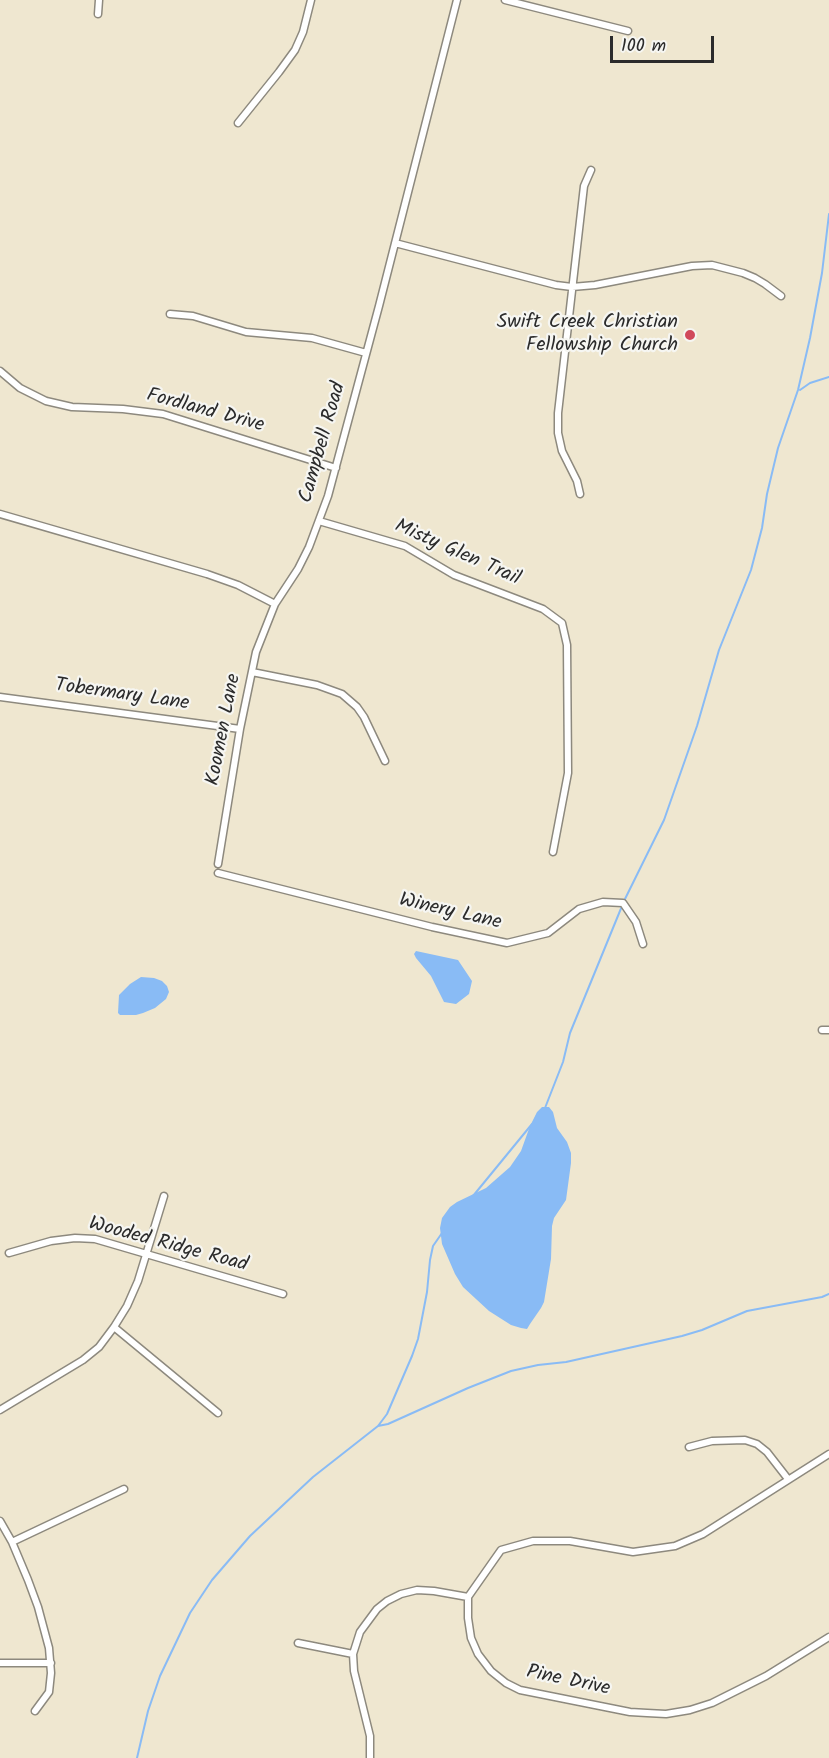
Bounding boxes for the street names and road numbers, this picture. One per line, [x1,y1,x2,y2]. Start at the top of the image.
street label: Campbell Road [295,380,353,506]
street label: Fordland Drive [144,385,266,439]
street label: Misty Glen Trail [390,516,524,592]
street label: Koomen Lane [202,672,248,788]
street label: Tobermary Lane [53,675,191,717]
street label: Winery Lane [397,890,503,936]
street label: Wooded Ridge Road [86,1213,250,1279]
street label: Pine Drive [524,1661,612,1703]

